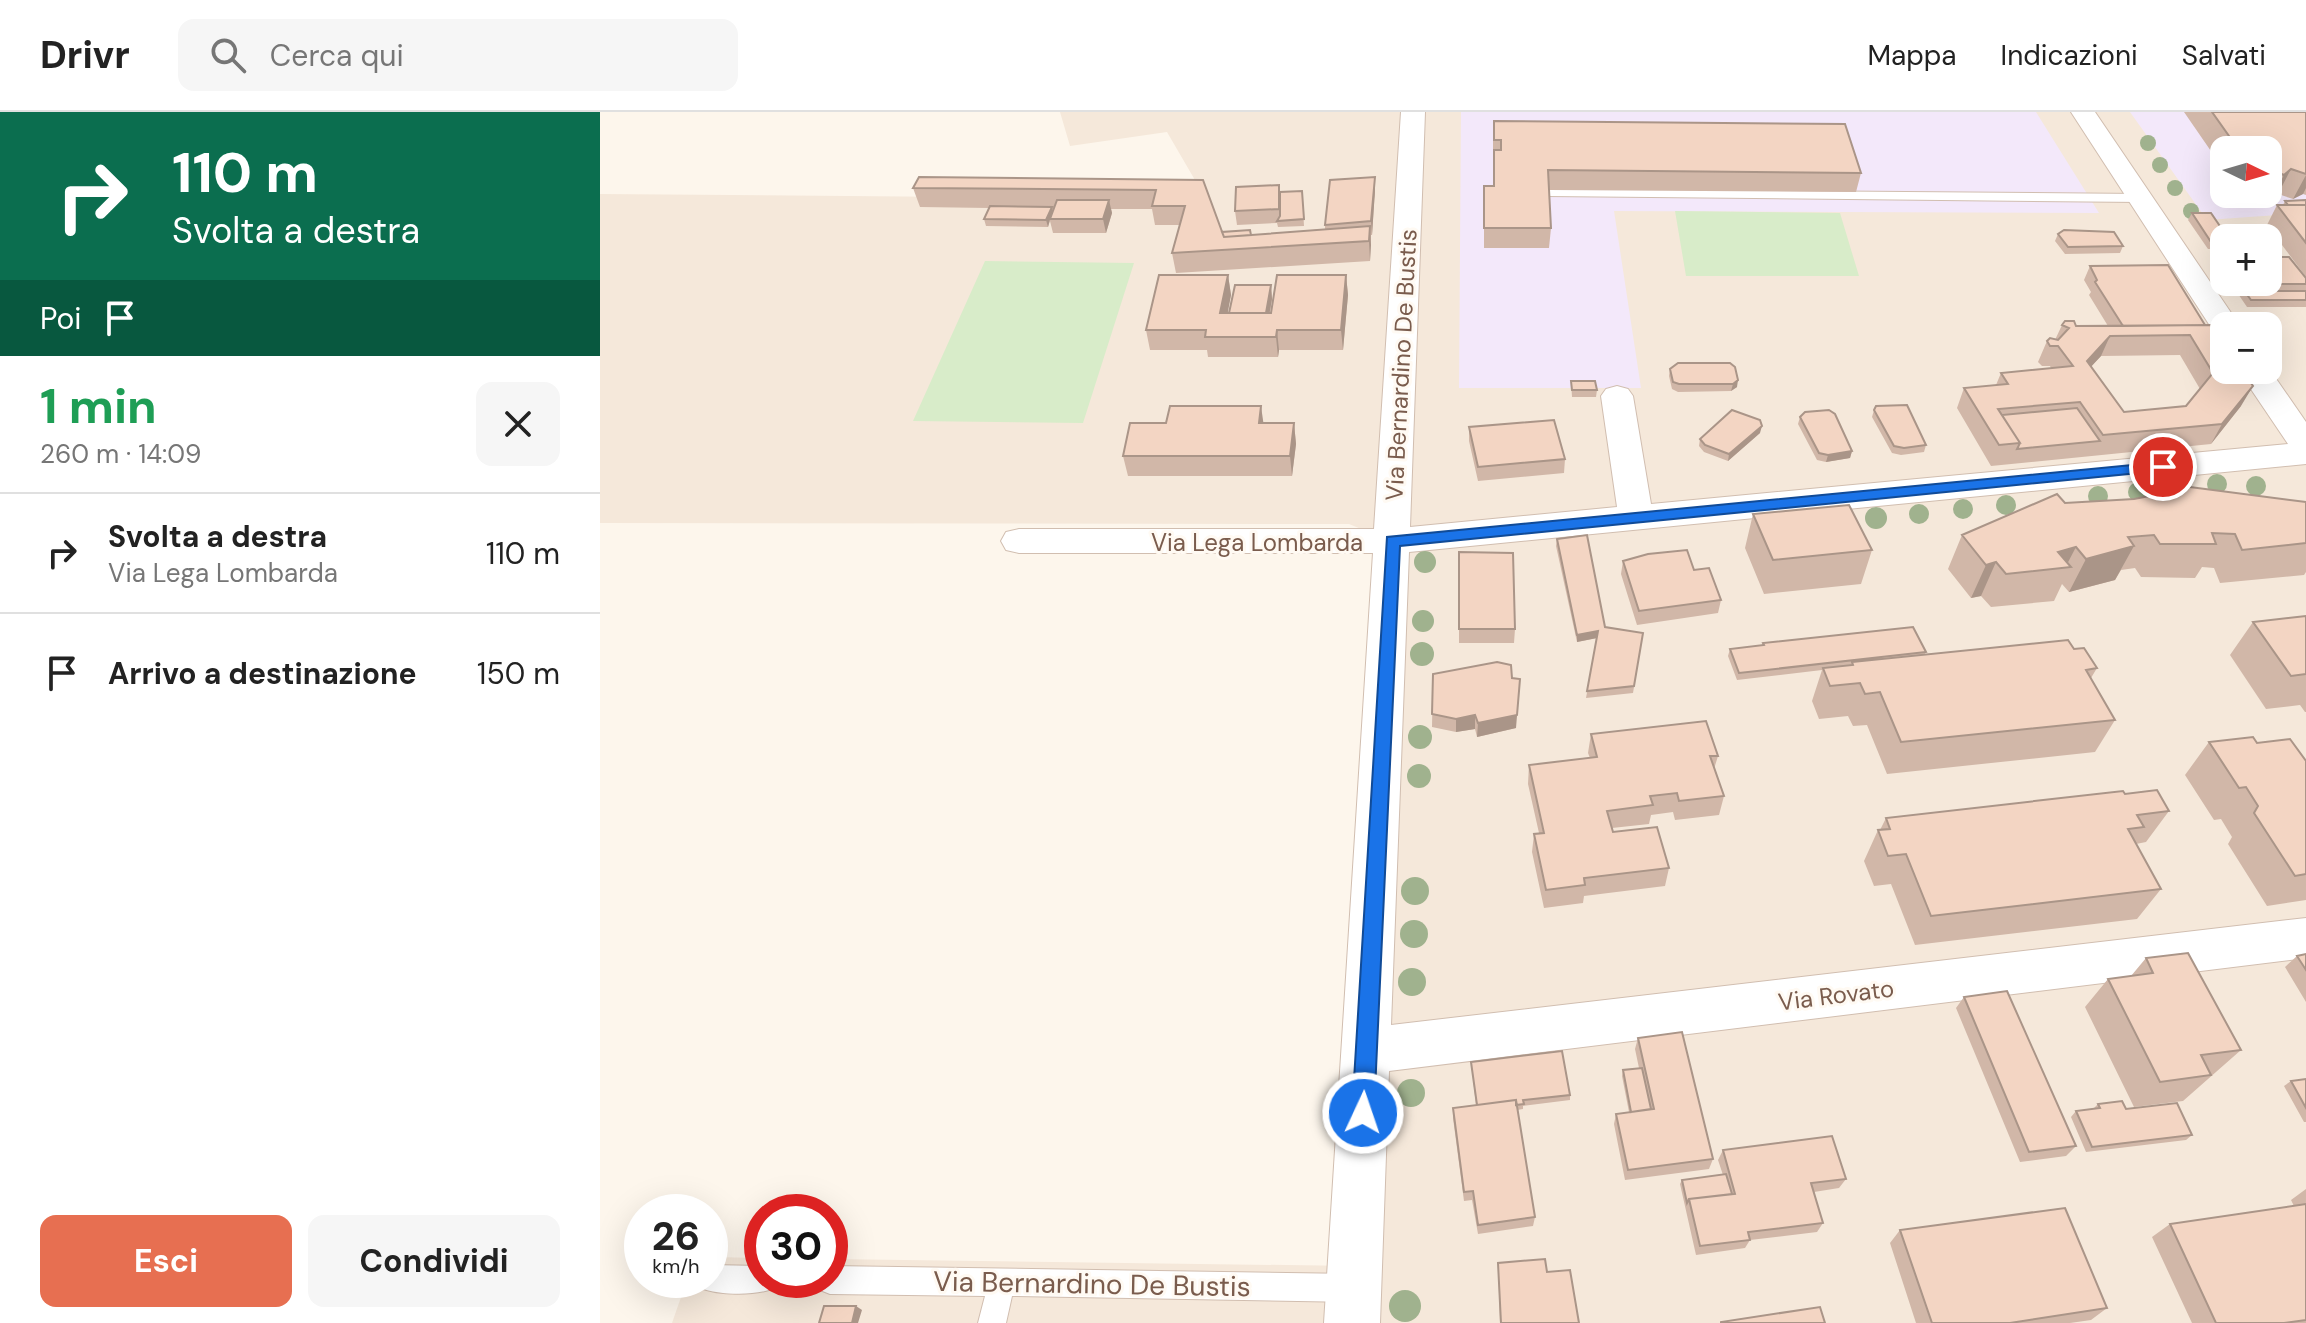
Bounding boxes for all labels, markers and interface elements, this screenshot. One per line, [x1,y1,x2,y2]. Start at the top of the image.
search box [178,19,738,91]
text: Drivr [40,30,130,80]
icon: search [206,33,250,77]
text: Cerca qui [270,36,404,75]
text: Mappa [1868,37,1957,74]
text: Indicazioni [2001,37,2138,74]
text: Salvati [2182,37,2266,74]
text: 110 m [172,136,318,209]
north arrow [2210,136,2282,208]
map controls [2210,136,2282,384]
icon: right [40,144,144,248]
text: Svolta a destra [172,207,420,254]
button: + [2210,224,2282,296]
street label: Via Bernardino De Bustis [1378,228,1424,502]
icon: arrive [98,296,142,340]
text: Poi [40,299,82,338]
button: − [2210,312,2282,384]
text: 1 min [40,375,157,438]
button: close [476,382,560,466]
pin [2129,433,2197,501]
text: 260 m · 14:09 [40,437,201,471]
icon: arrive [2141,445,2185,489]
text: Svolta a destra [108,517,327,556]
street label: Via Lega Lombarda [1151,527,1363,558]
icon: right [40,531,84,575]
text: 110 m [486,534,560,573]
text: Via Lega Lombarda [108,556,338,590]
icon: arrive [40,651,84,695]
text: Arrivo a destinazione [108,654,417,693]
text: 150 m [477,654,560,693]
street label: Via Rovato [1776,973,1896,1017]
position arrow [1321,1071,1405,1155]
speed limit sign: 30 [744,1194,848,1298]
text: 26 [652,1210,700,1262]
button: Esci [40,1215,292,1307]
button: Condividi [308,1215,560,1307]
text: km/h [652,1253,700,1279]
street label: Via Bernardino De Bustis [933,1263,1251,1305]

